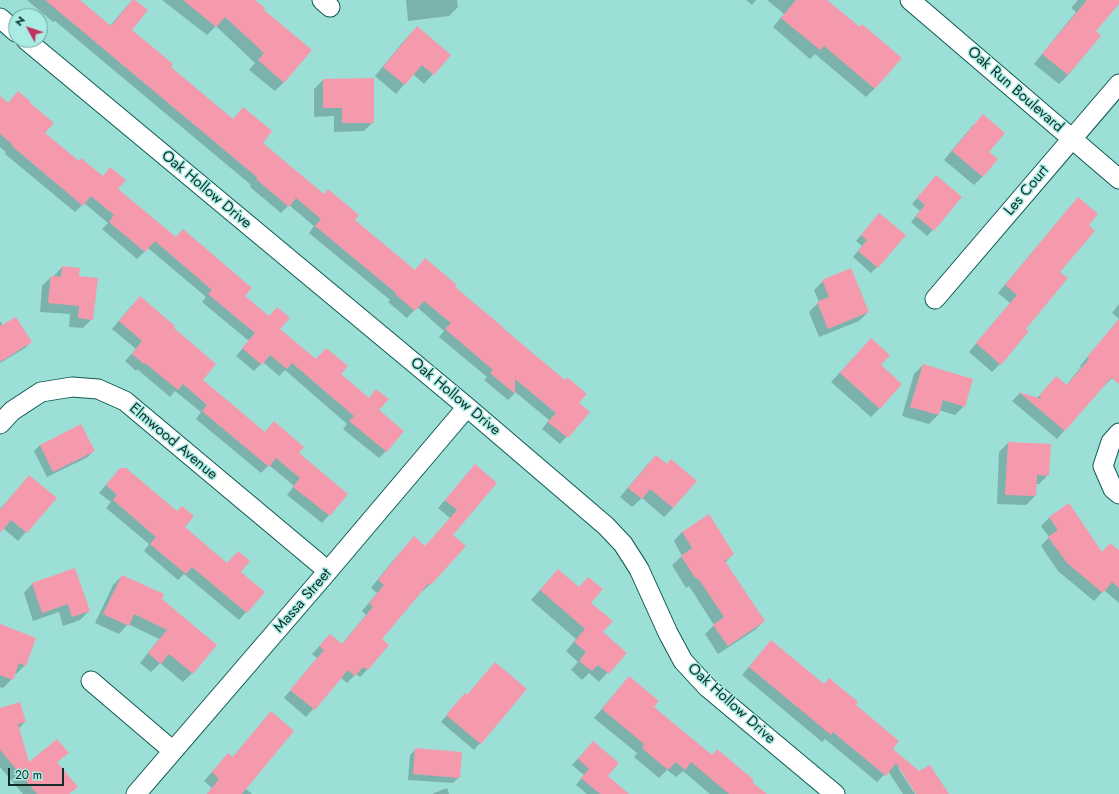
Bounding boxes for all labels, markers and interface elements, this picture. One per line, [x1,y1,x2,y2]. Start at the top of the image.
north arrow [8,8,48,48]
text: N [11,12,29,29]
street label: Oak Run Boulevard [963,43,1067,137]
street label: Oak Hollow Drive [157,147,255,233]
street label: Les Court [1001,162,1053,220]
street label: Oak Hollow Drive [406,354,504,440]
street label: Elmwood Avenue [125,400,221,484]
street label: Massa Street [270,565,336,637]
street label: Oak Hollow Drive [683,660,779,748]
scale bar [10,760,66,786]
text: 20 m [15,766,42,784]

